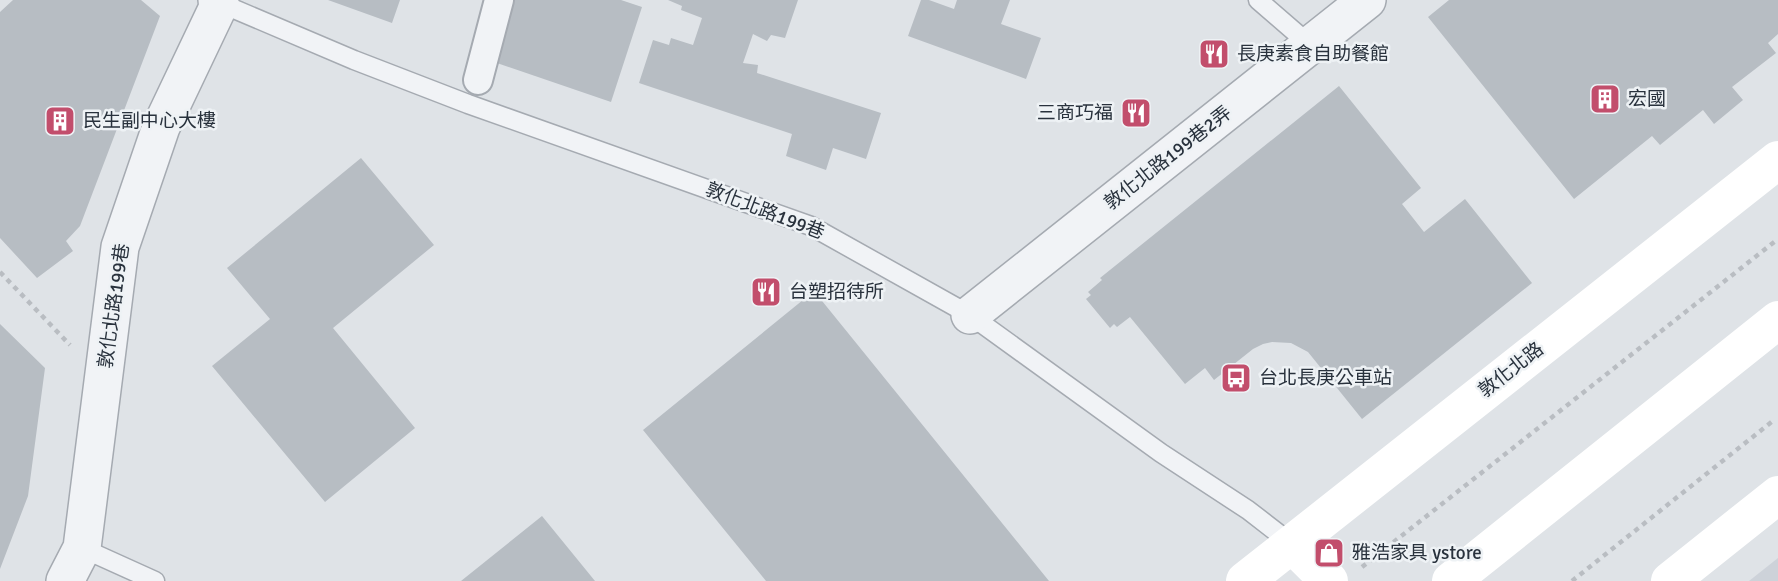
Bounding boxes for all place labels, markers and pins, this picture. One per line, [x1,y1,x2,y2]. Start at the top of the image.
restaurant icon: 長庚素食自助餐館 [1197,37,1231,71]
place label: 長庚素食自助餐館 [1237,42,1389,66]
building icon: 宏國 [1588,82,1622,116]
place label: 宏國 [1628,87,1666,111]
restaurant icon: 三商巧福 [1119,96,1153,130]
place label: 三商巧福 [1037,101,1113,125]
building icon: 民生副中心大樓 [43,104,77,138]
place label: 民生副中心大樓 [83,109,216,133]
restaurant icon: 台塑招待所 [749,275,783,309]
place label: 台塑招待所 [789,280,884,304]
bus stop icon: 台北長庚公車站 [1219,361,1253,395]
place label: 台北長庚公車站 [1259,366,1392,390]
shop icon: 雅浩家具 ystore [1312,536,1346,570]
place label: 雅浩家具 ystore [1352,541,1482,565]

